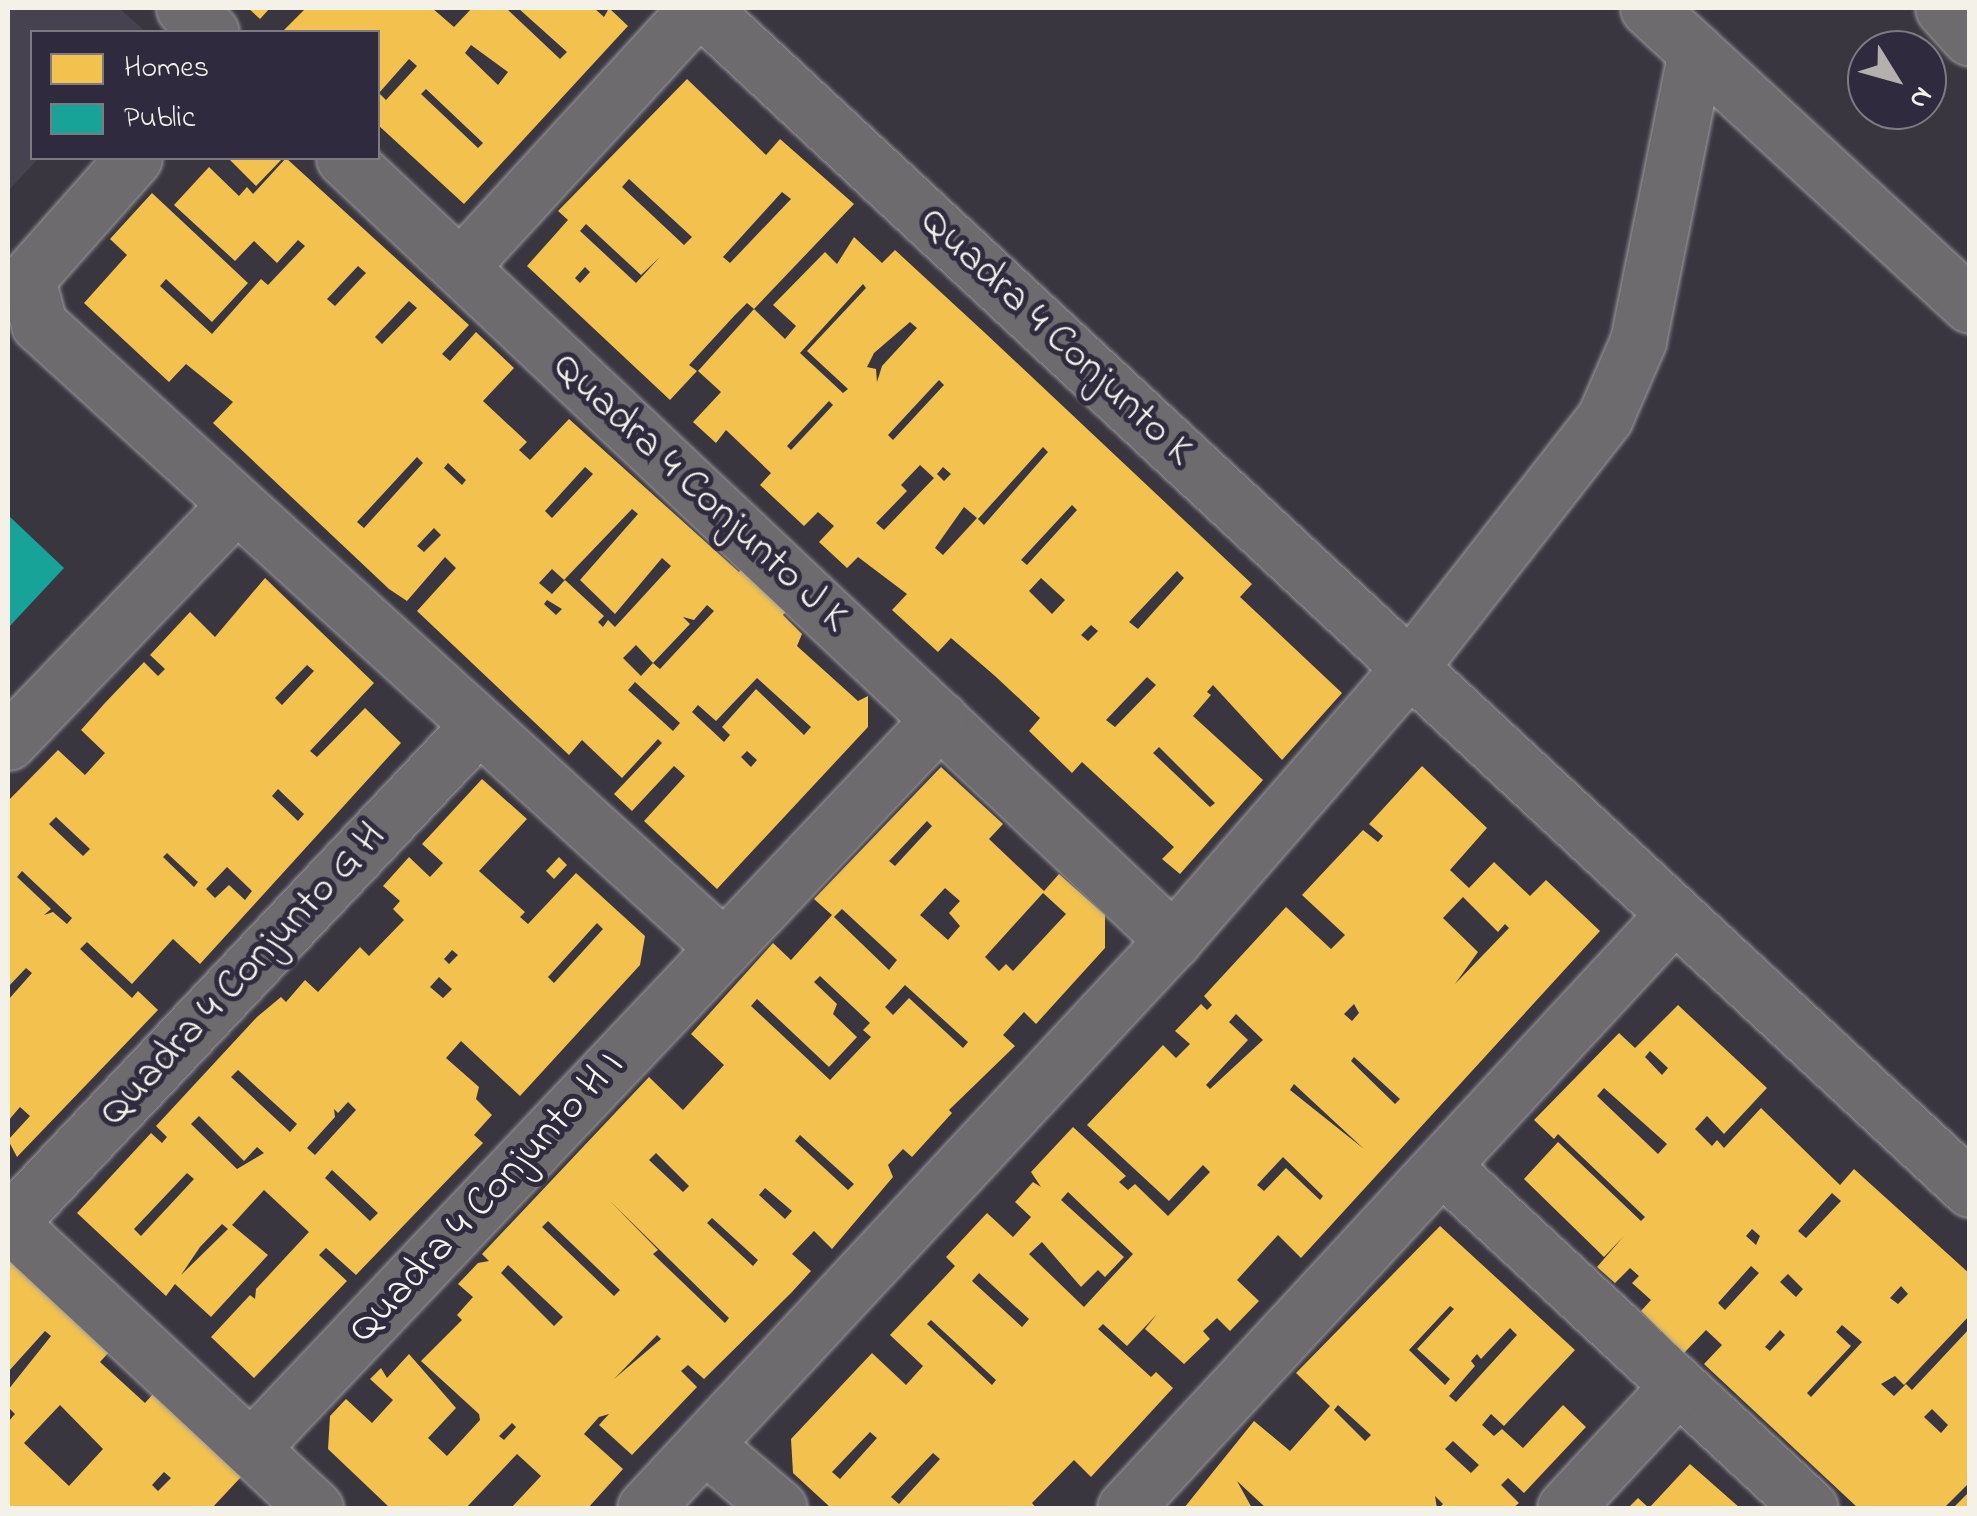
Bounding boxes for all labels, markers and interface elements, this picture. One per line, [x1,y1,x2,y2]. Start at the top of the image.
legend [30,30,380,160]
north arrow [1847,30,1947,130]
text: Homes [124,47,209,91]
text: N [1898,77,1942,117]
text: Public [124,97,195,141]
street label: Quadra 4 Conjunto K [908,197,1204,477]
street label: Quadra 4 Conjunto J K [541,342,859,644]
street label: Quadra 4 Conjunto G H [89,812,397,1138]
street label: Quadra 4 Conjunto H I [339,1041,635,1355]

